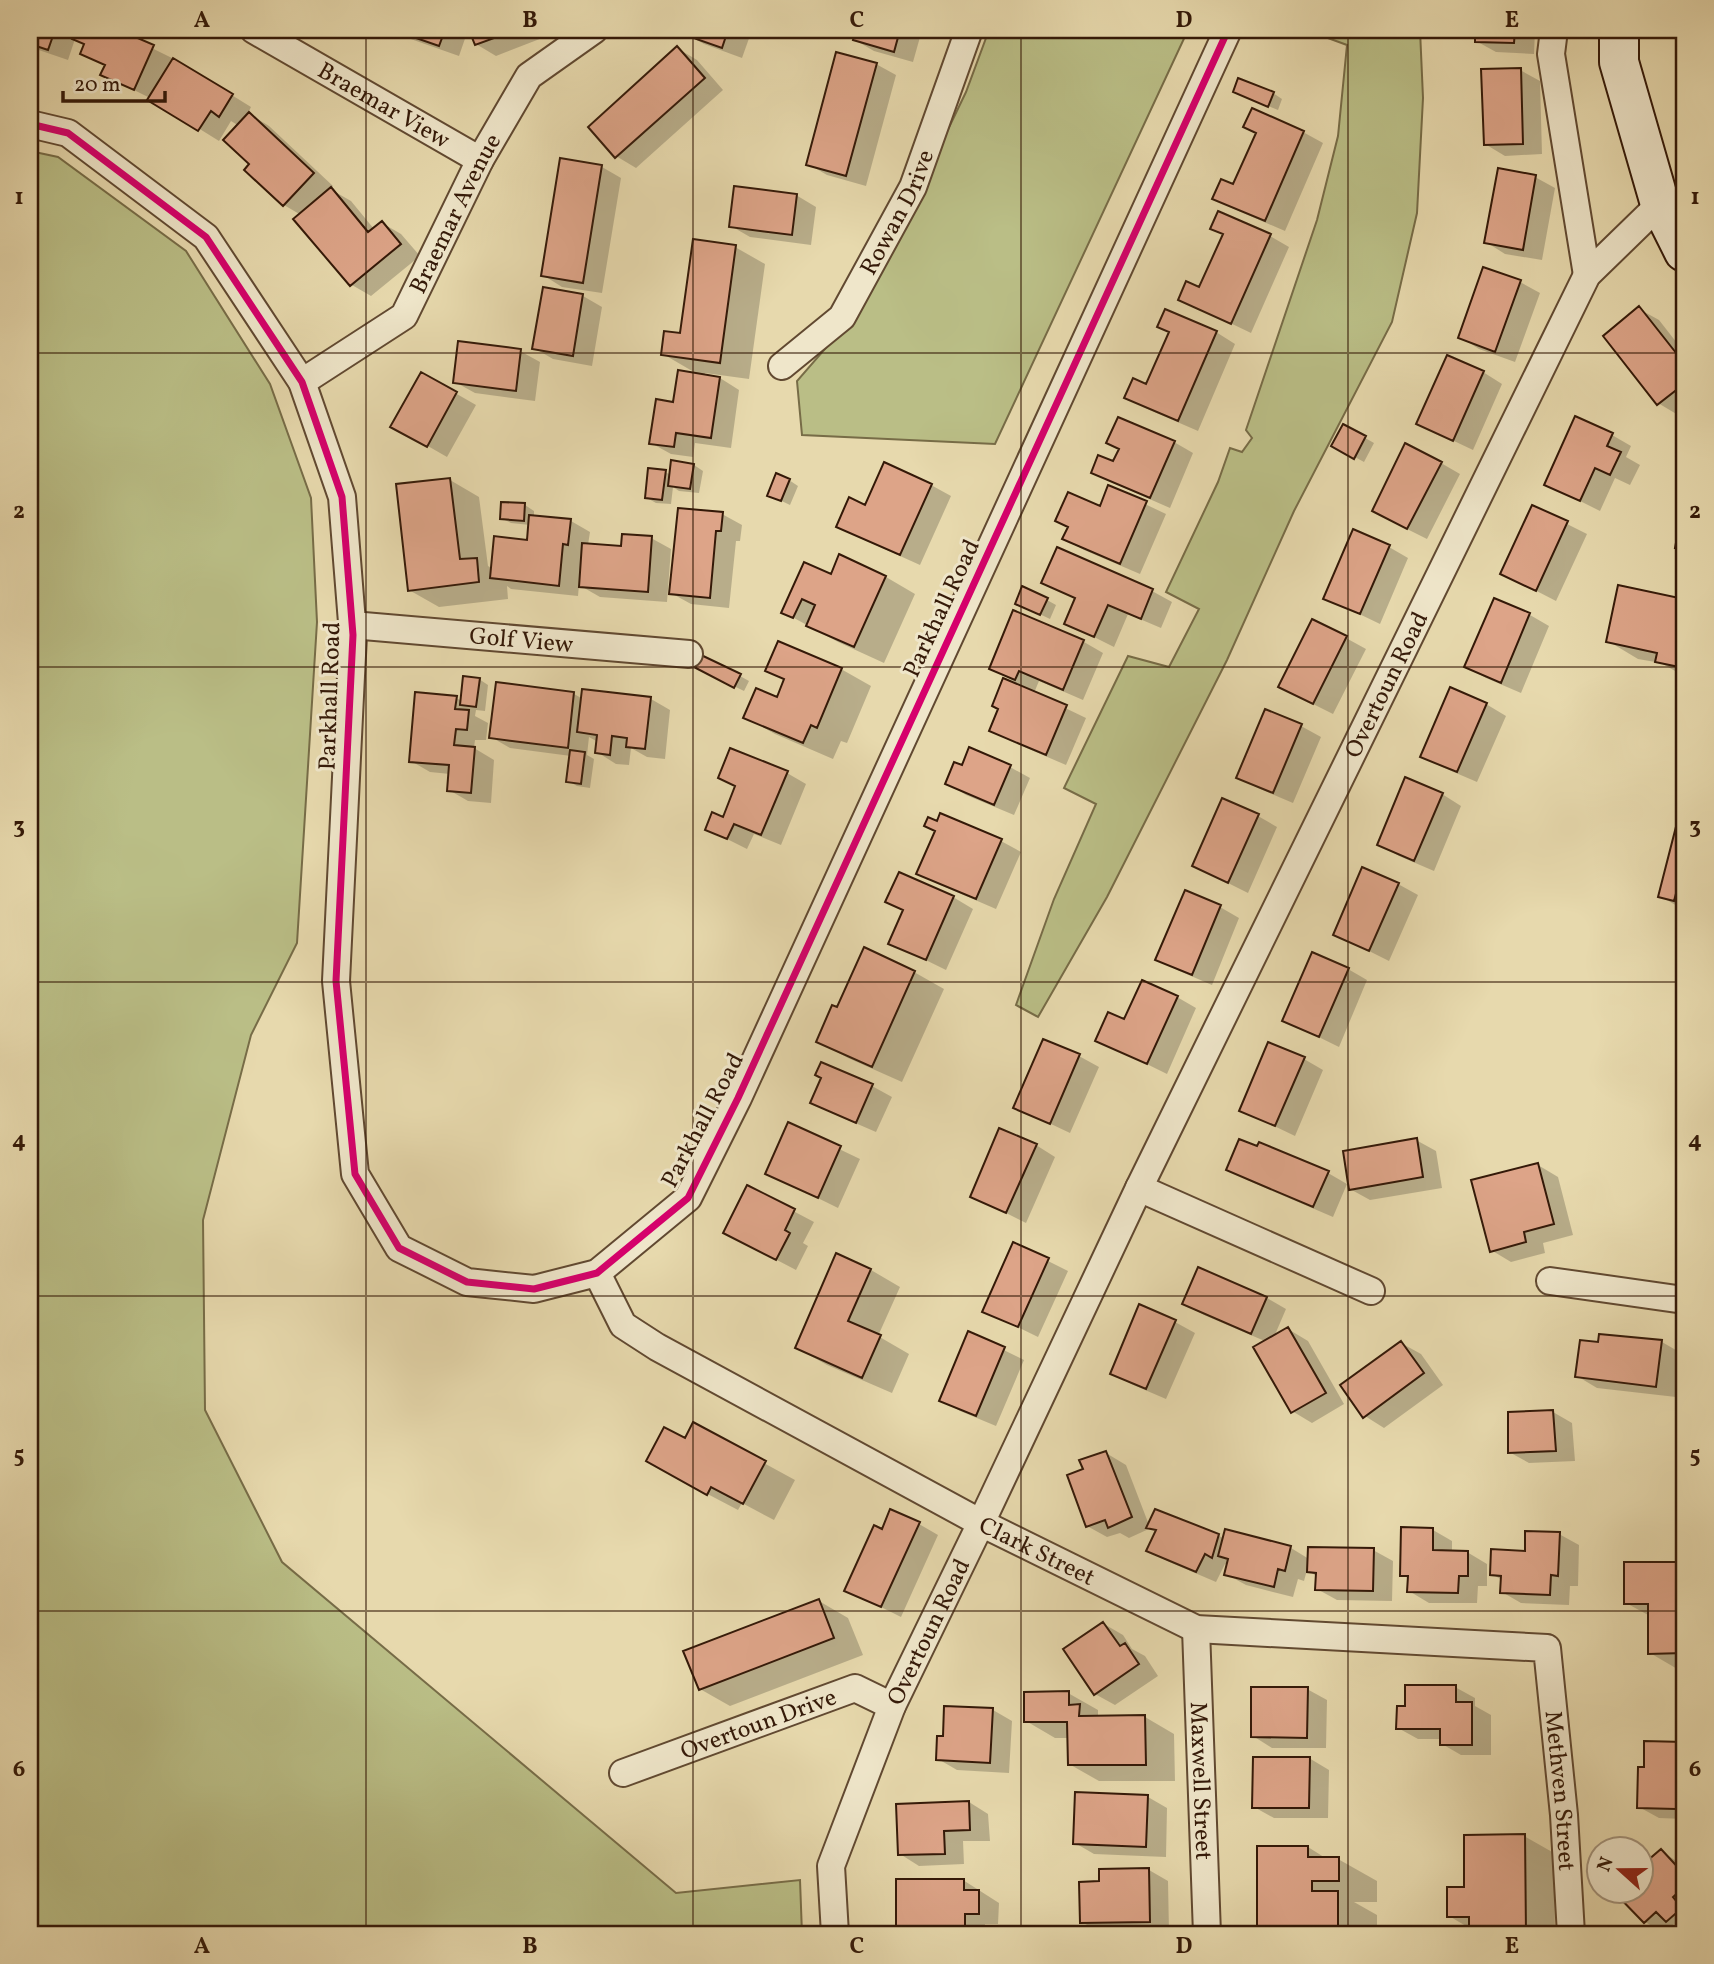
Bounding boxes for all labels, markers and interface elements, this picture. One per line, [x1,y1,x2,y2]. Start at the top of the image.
text: A [194,5,210,37]
text: B [522,5,538,37]
text: C [850,5,864,37]
text: D [1176,5,1193,37]
text: E [1505,5,1519,37]
street label: Braemar View [310,55,456,158]
scale bar [63,60,164,104]
text: 20 m [74,71,120,100]
street label: Braemar Avenue [402,128,511,300]
street label: Rowan Drive [853,145,944,282]
text: 1 [14,182,24,214]
text: 1 [1690,182,1700,214]
text: 2 [13,496,25,528]
text: 2 [1689,496,1701,528]
street label: Parkhall Road [896,534,990,683]
street label: Overtoun Road [1337,606,1438,764]
street label: Golf View [468,620,575,663]
street label: Parkhall Road [311,621,351,771]
text: 3 [13,811,25,843]
text: 3 [1689,811,1701,843]
street label: Parkhall Road [654,1047,754,1195]
text: 4 [12,1125,26,1157]
text: 4 [1688,1125,1702,1157]
text: 5 [13,1440,25,1472]
text: 5 [1689,1440,1701,1472]
street label: Clark Street [972,1509,1100,1596]
street label: Overtoun Road [880,1553,980,1712]
street label: Overtoun Drive [676,1681,842,1769]
street label: Maxwell Street [1180,1701,1219,1861]
street label: Methven Street [1534,1709,1582,1872]
text: 6 [13,1754,25,1786]
text: 6 [1689,1754,1701,1786]
north arrow [1584,1834,1654,1904]
text: N [1591,1853,1621,1876]
text: A [194,1931,210,1963]
text: B [522,1931,538,1963]
text: C [850,1931,864,1963]
text: D [1176,1931,1193,1963]
text: E [1505,1931,1519,1963]

